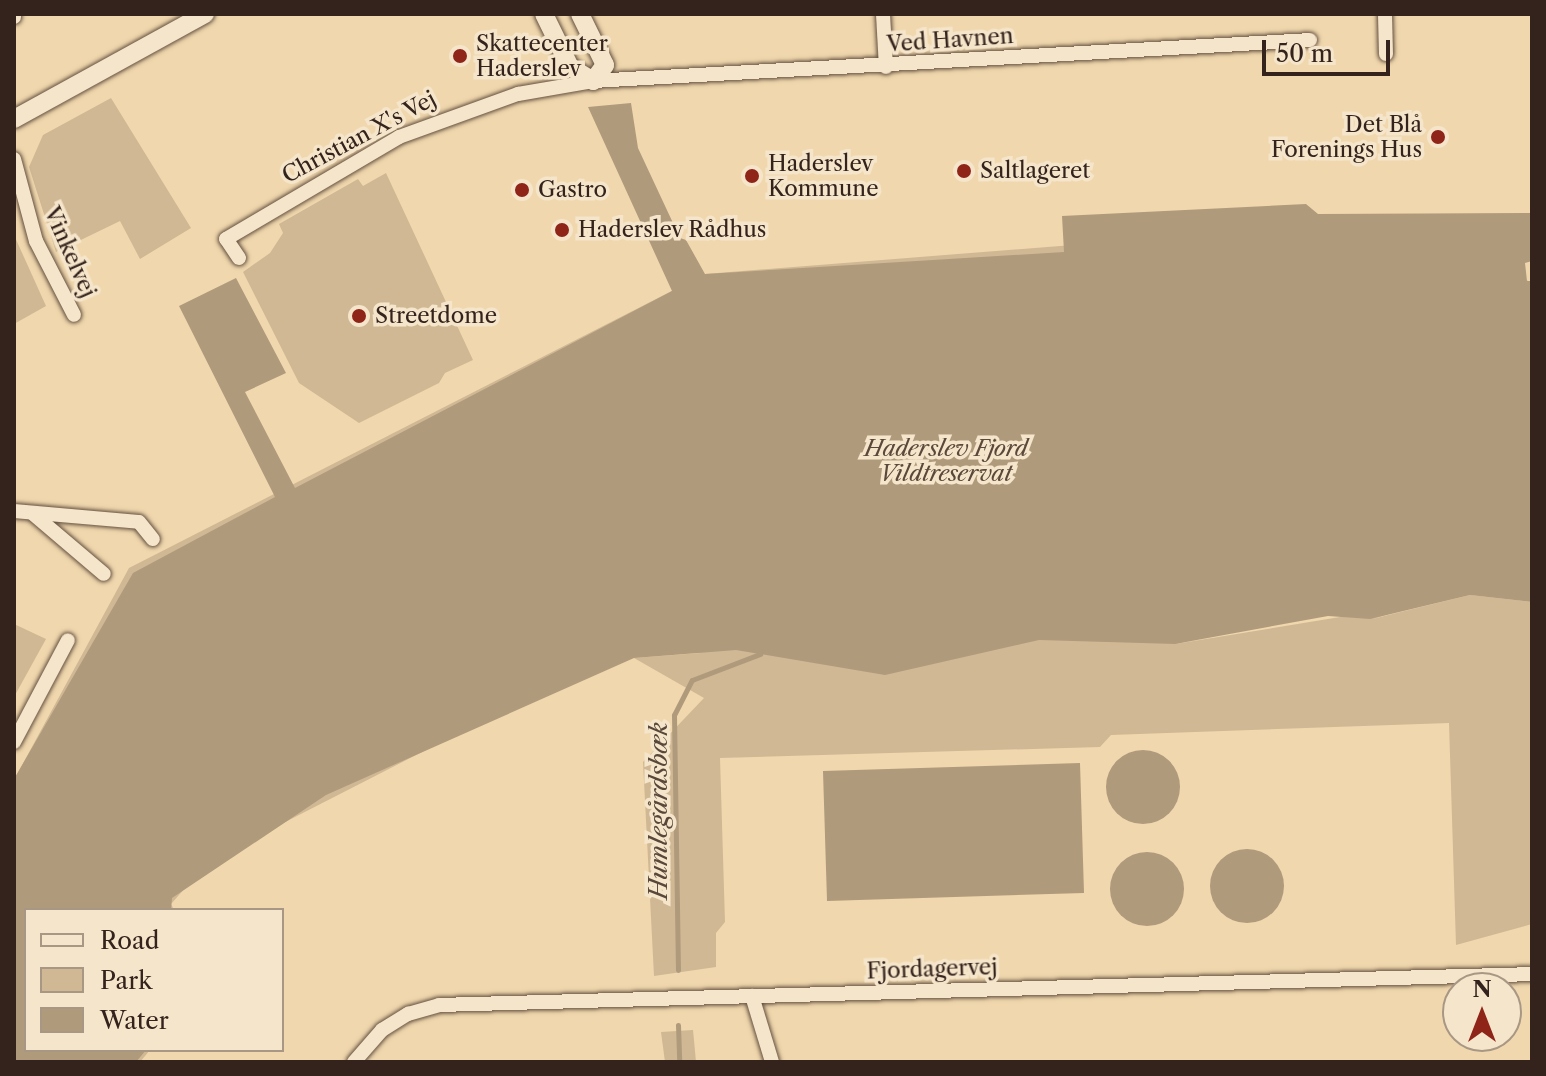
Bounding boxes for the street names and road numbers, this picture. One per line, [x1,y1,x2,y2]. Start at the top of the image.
street label: Ved Havnen [886,22,1014,58]
street label: Christian X's Vej [277,85,441,189]
street label: Vinkelvej [38,202,102,302]
street label: Fjordagervej [866,954,998,984]

